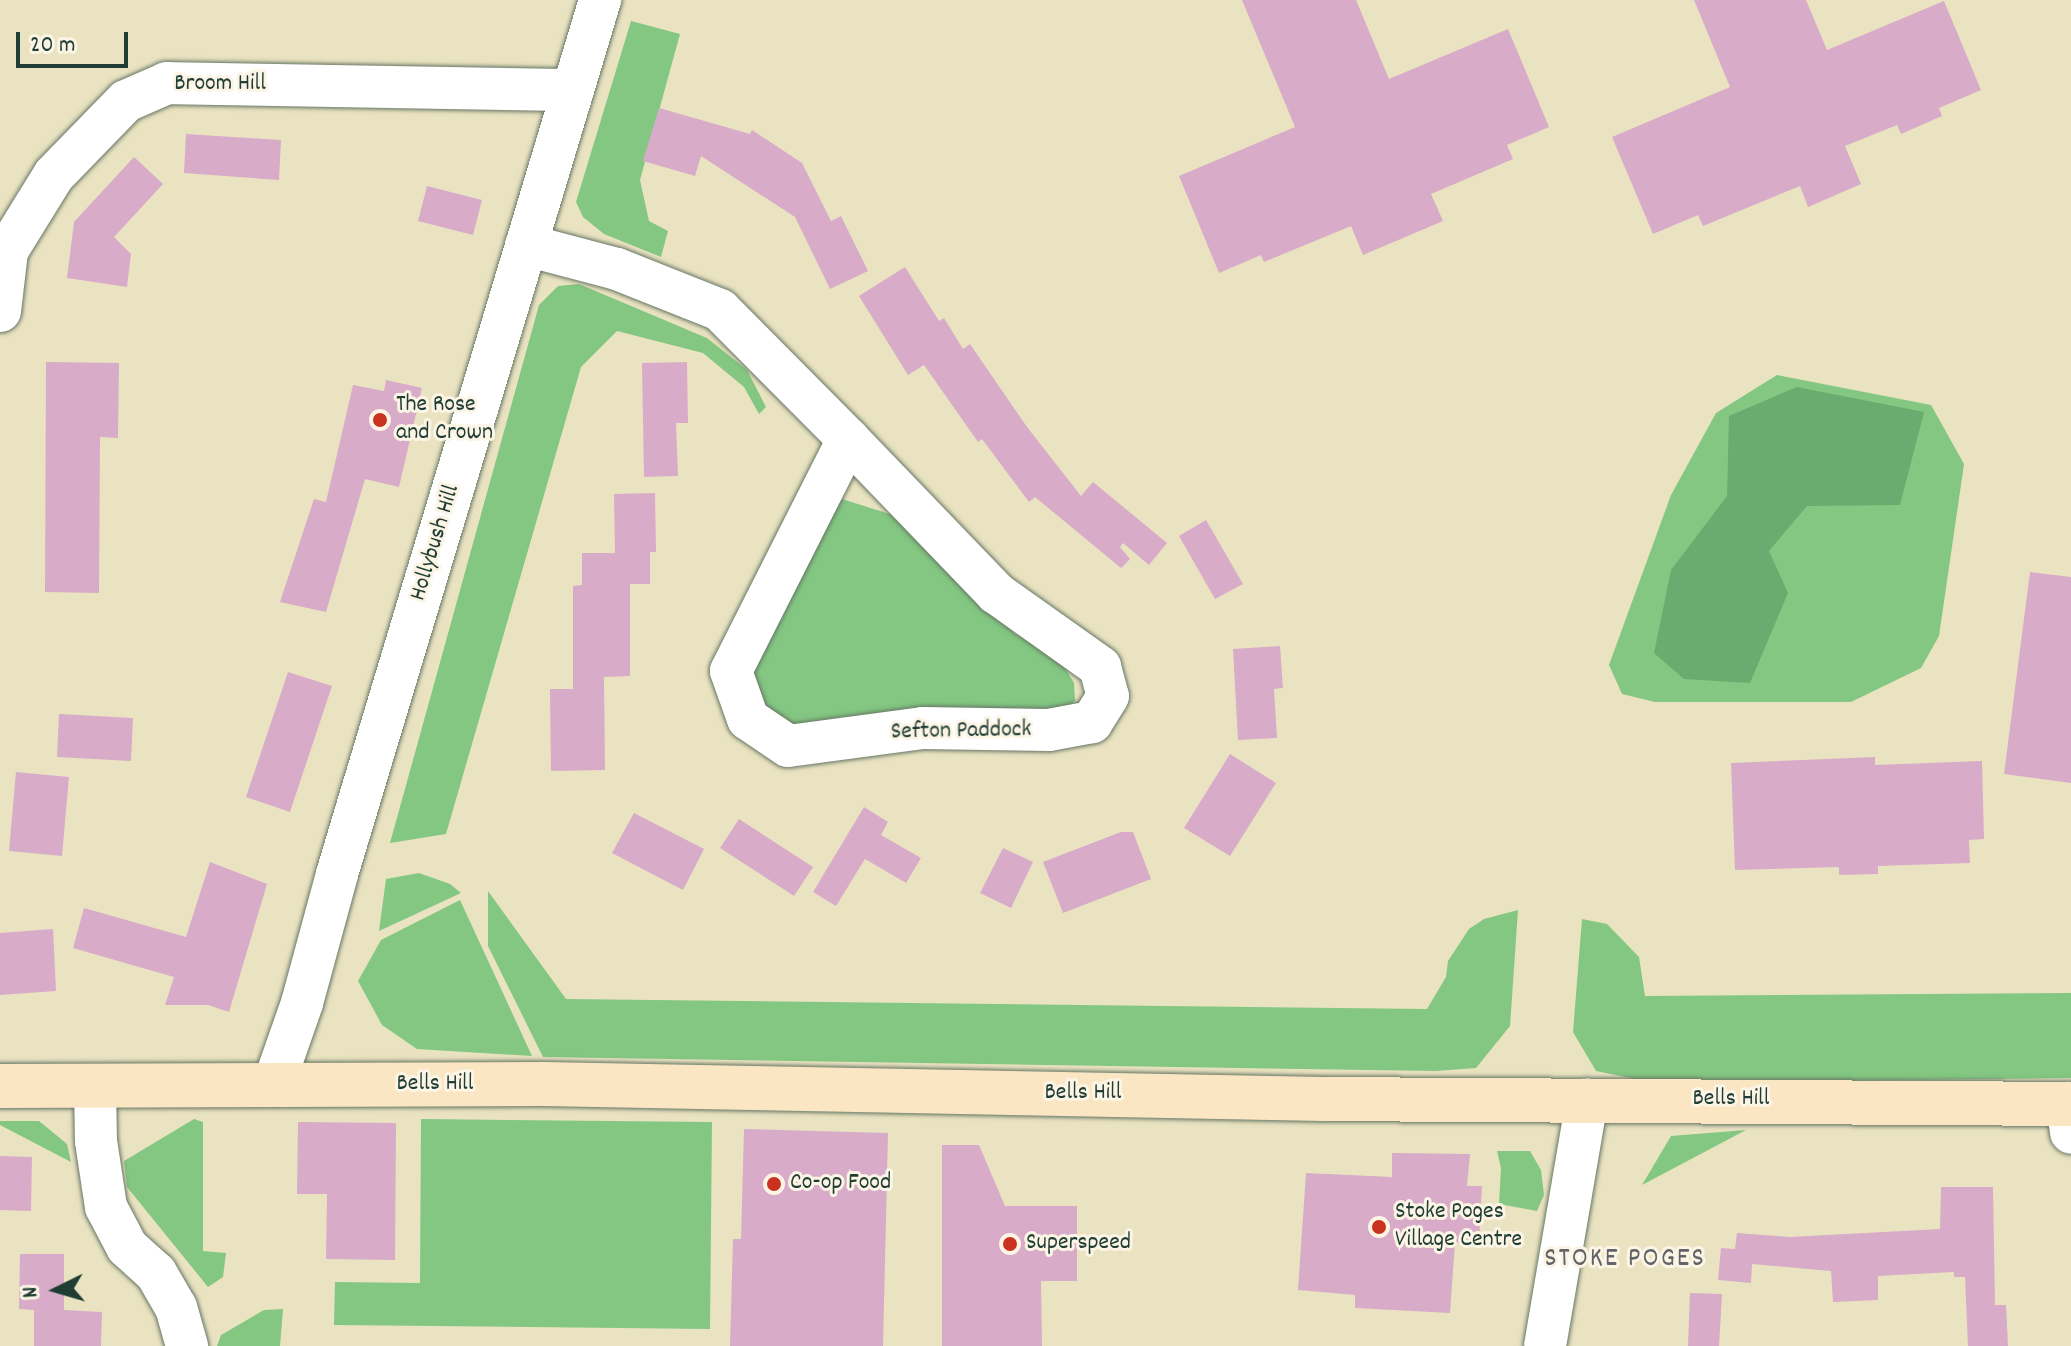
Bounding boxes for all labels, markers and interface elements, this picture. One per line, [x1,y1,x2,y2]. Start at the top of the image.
scale bar [20,16,132,66]
text: 20 m [30,29,76,63]
street label: Broom Hill [174,71,266,99]
place label: The Rose and Crown [396,392,493,448]
marker: The Rose and Crown [371,411,389,429]
street label: Hollybush Hill [405,482,467,604]
street label: Sefton Paddock [890,716,1032,748]
street label: Bells Hill [396,1071,474,1099]
street label: Bells Hill [1044,1080,1122,1108]
street label: Bells Hill [1692,1086,1770,1114]
place label: Co-op Food [790,1170,891,1198]
marker: Co-op Food [765,1175,783,1193]
place label: Stoke Poges Village Centre [1395,1199,1522,1255]
marker: Stoke Poges Village Centre [1370,1218,1388,1236]
place label: Superspeed [1026,1230,1131,1258]
marker: Superspeed [1001,1235,1019,1253]
district label: STOKE POGES [1544,1243,1706,1277]
north arrow [16,1250,96,1330]
text: N [16,1285,48,1299]

